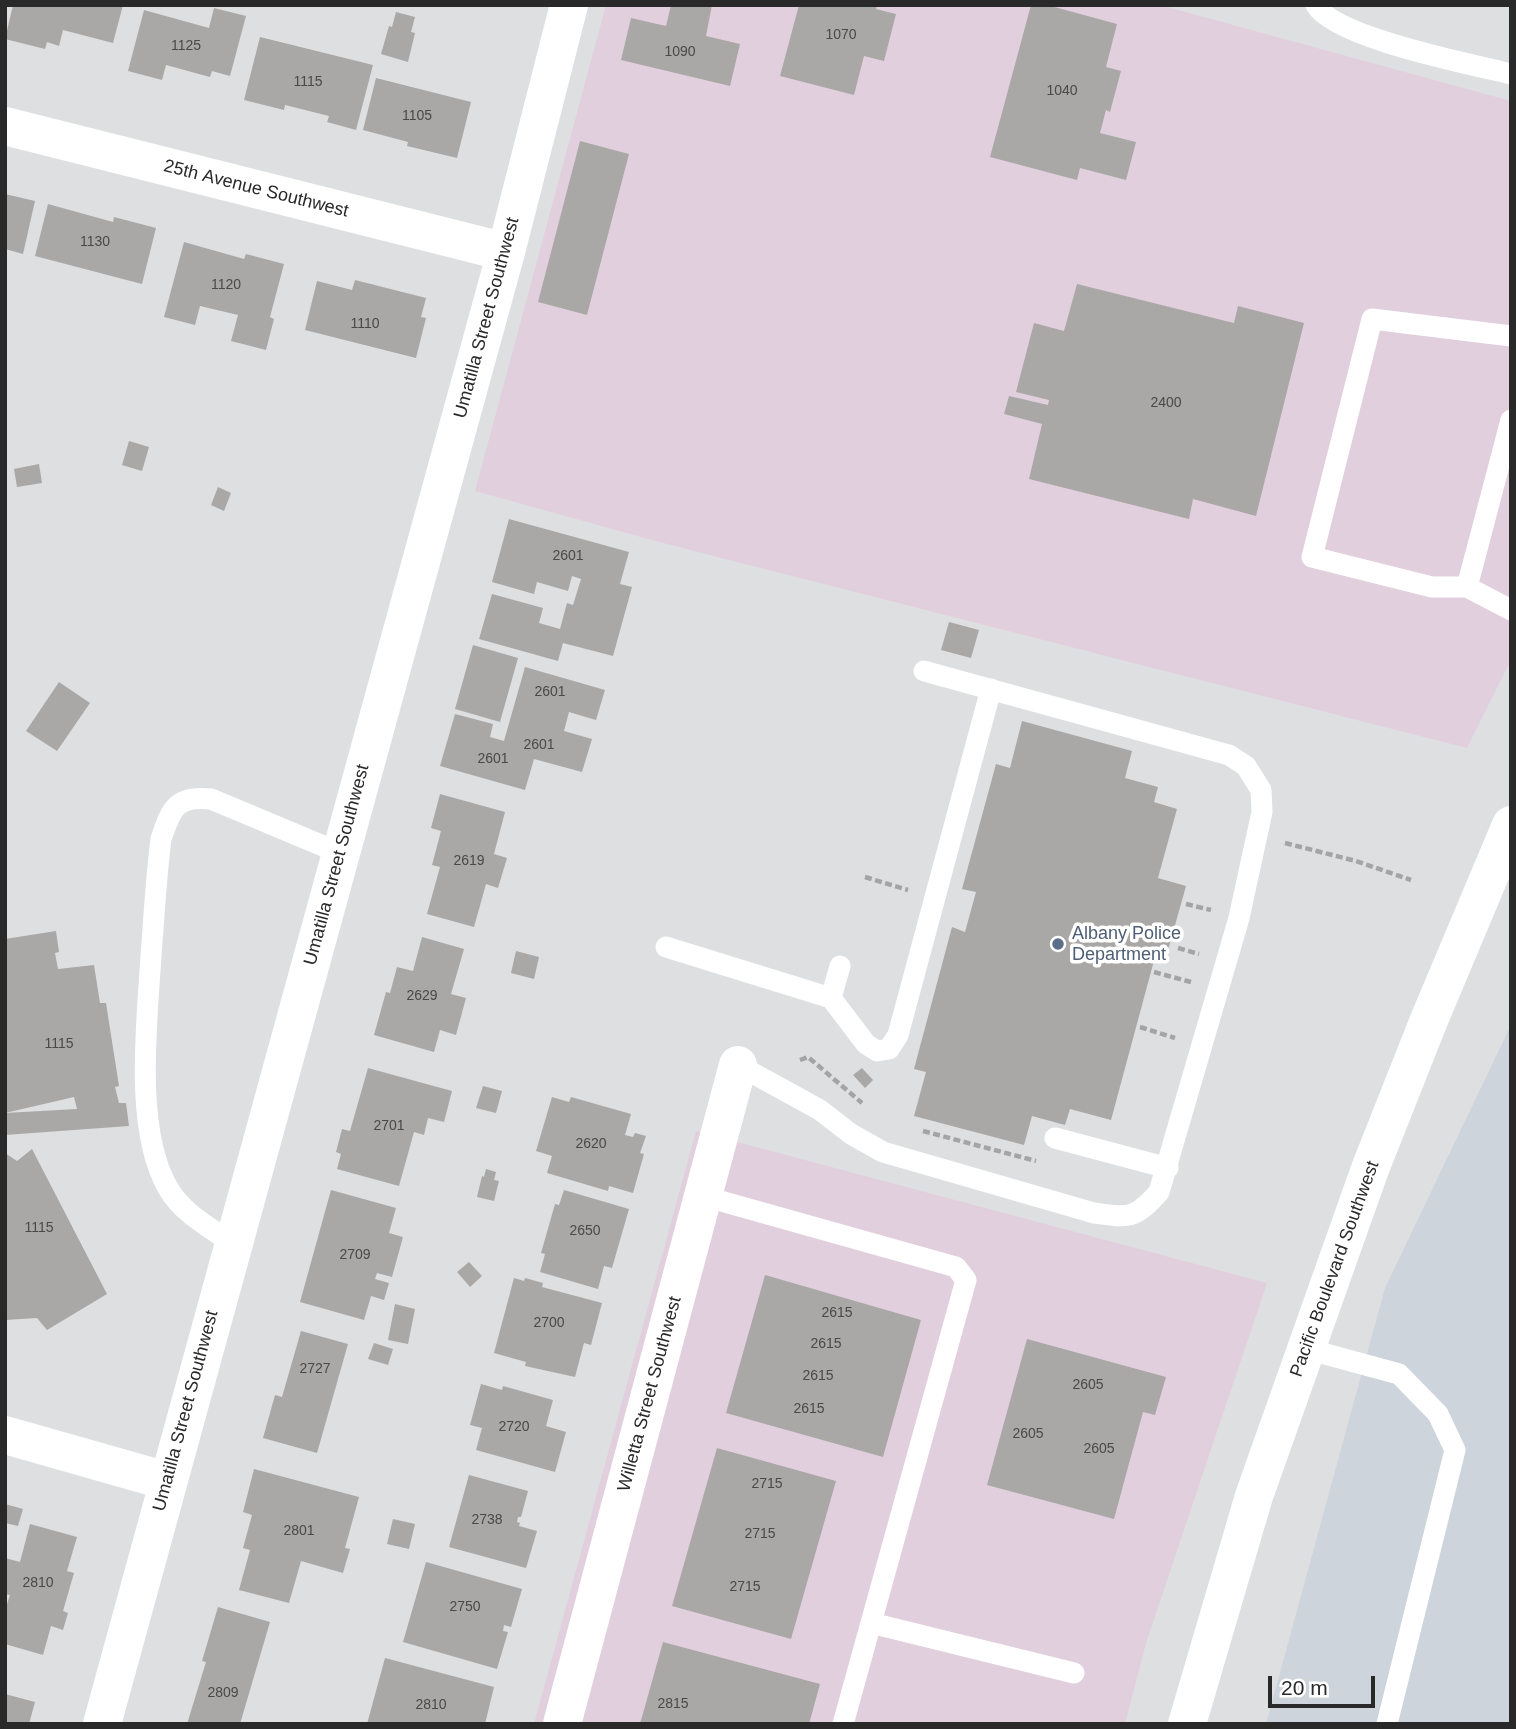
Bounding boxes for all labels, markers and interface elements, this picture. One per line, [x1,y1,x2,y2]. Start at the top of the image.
house number: 1070 [825,27,857,43]
house number: 1125 [171,38,201,54]
house number: 1090 [664,44,696,60]
house number: 1115 [293,74,323,90]
house number: 1040 [1046,83,1078,99]
house number: 1105 [402,108,432,124]
street label: 25th Avenue Southwest [161,156,351,222]
street label: Umatilla Street Southwest [450,215,524,421]
house number: 1130 [80,234,110,250]
house number: 1120 [211,277,241,293]
house number: 1110 [350,316,380,332]
house number: 2400 [1150,395,1182,411]
house number: 2601 [552,548,584,564]
house number: 2601 [534,684,566,700]
house number: 2601 [523,737,555,753]
house number: 2601 [477,751,509,767]
street label: Umatilla Street Southwest [300,762,374,968]
house number: 2619 [453,853,485,869]
place label: Albany Police Department [1072,923,1181,965]
marker: Albany Police Department [1050,936,1066,952]
house number: 2629 [406,988,438,1004]
house number: 1115 [44,1036,74,1052]
house number: 2701 [373,1118,405,1134]
house number: 2620 [575,1136,607,1152]
street label: Pacific Boulevard Southwest [1286,1158,1384,1380]
house number: 1115 [24,1220,54,1236]
house number: 2650 [569,1223,601,1239]
house number: 2709 [339,1247,371,1263]
street label: Willetta Street Southwest [614,1294,686,1494]
house number: 2615 [821,1305,853,1321]
street label: Umatilla Street Southwest [149,1308,223,1514]
house number: 2700 [533,1315,565,1331]
house number: 2615 [810,1336,842,1352]
house number: 2727 [299,1361,331,1377]
house number: 2615 [802,1368,834,1384]
house number: 2605 [1072,1377,1104,1393]
house number: 2615 [793,1401,825,1417]
house number: 2720 [498,1419,530,1435]
house number: 2605 [1012,1426,1044,1442]
house number: 2605 [1083,1441,1115,1457]
house number: 2715 [751,1476,783,1492]
house number: 2738 [471,1512,503,1528]
house number: 2801 [283,1523,315,1539]
house number: 2715 [744,1526,776,1542]
house number: 2810 [22,1575,54,1591]
house number: 2715 [729,1579,761,1595]
house number: 2750 [449,1599,481,1615]
scale bar [1271,1662,1378,1706]
text: 20 m [1281,1676,1328,1699]
house number: 2809 [207,1685,239,1701]
house number: 2815 [657,1696,689,1712]
house number: 2810 [415,1697,447,1713]

